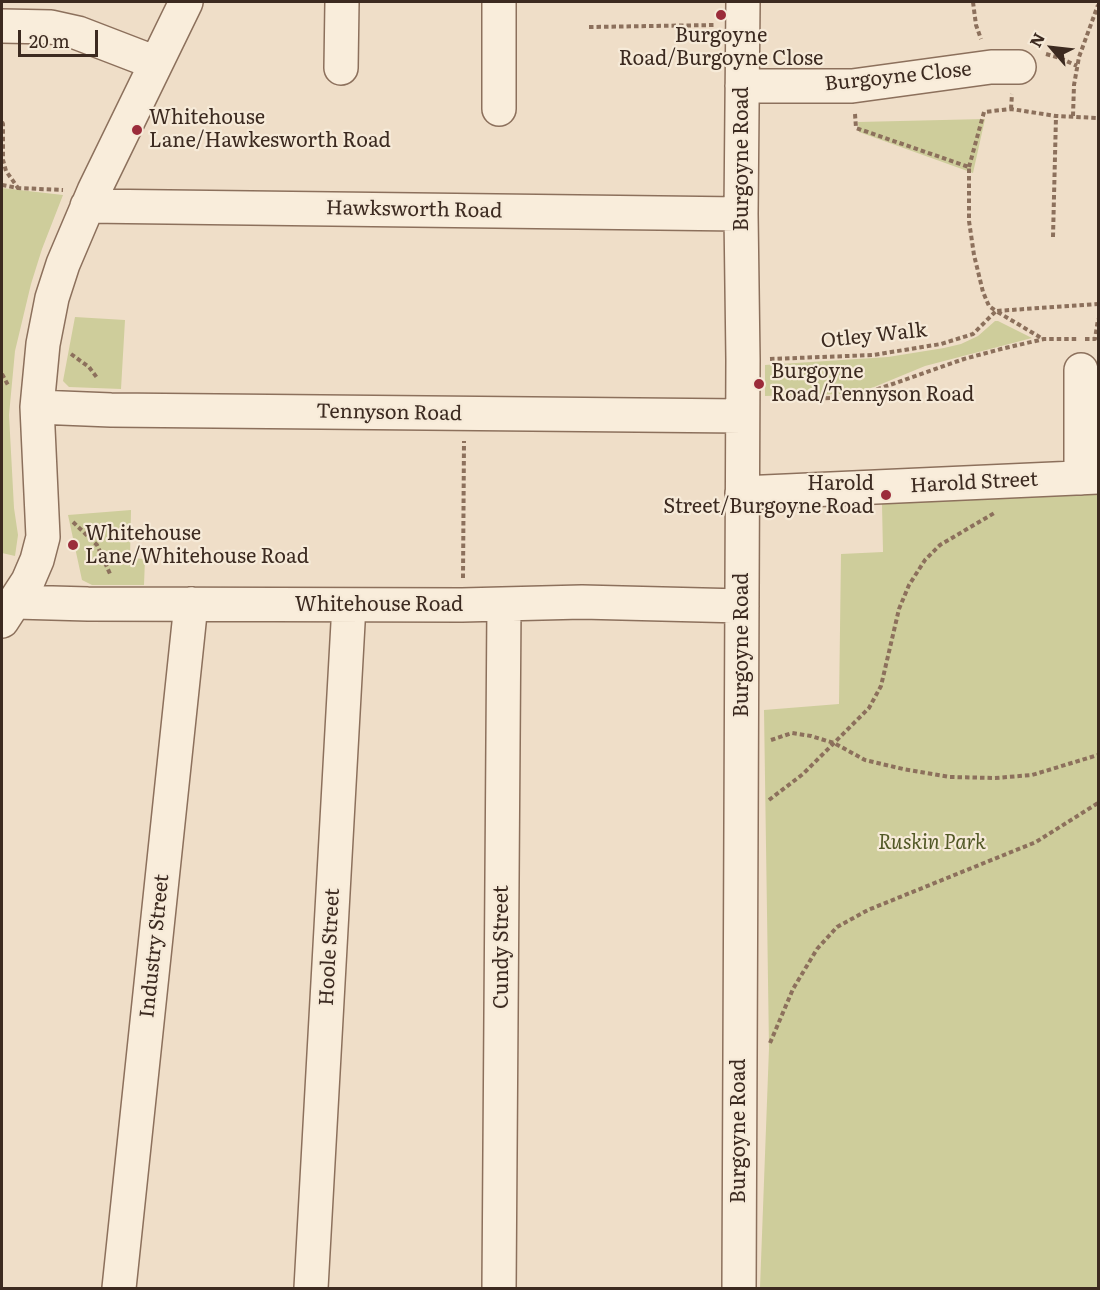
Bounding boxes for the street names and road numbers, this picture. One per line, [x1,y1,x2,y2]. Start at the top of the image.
street label: Burgoyne Close [823,57,973,97]
street label: Burgoyne Road [730,86,754,232]
street label: Hawksworth Road [326,196,502,224]
street label: Otley Walk [820,318,928,354]
street label: Tennyson Road [316,400,462,426]
street label: Harold Street [909,468,1039,498]
street label: Burgoyne Road [730,572,754,718]
street label: Whitehouse Road [295,593,463,617]
street label: Industry Street [136,873,174,1019]
street label: Cundy Street [490,885,514,1009]
street label: Hoole Street [315,888,345,1006]
street label: Burgoyne Road [727,1058,751,1204]

